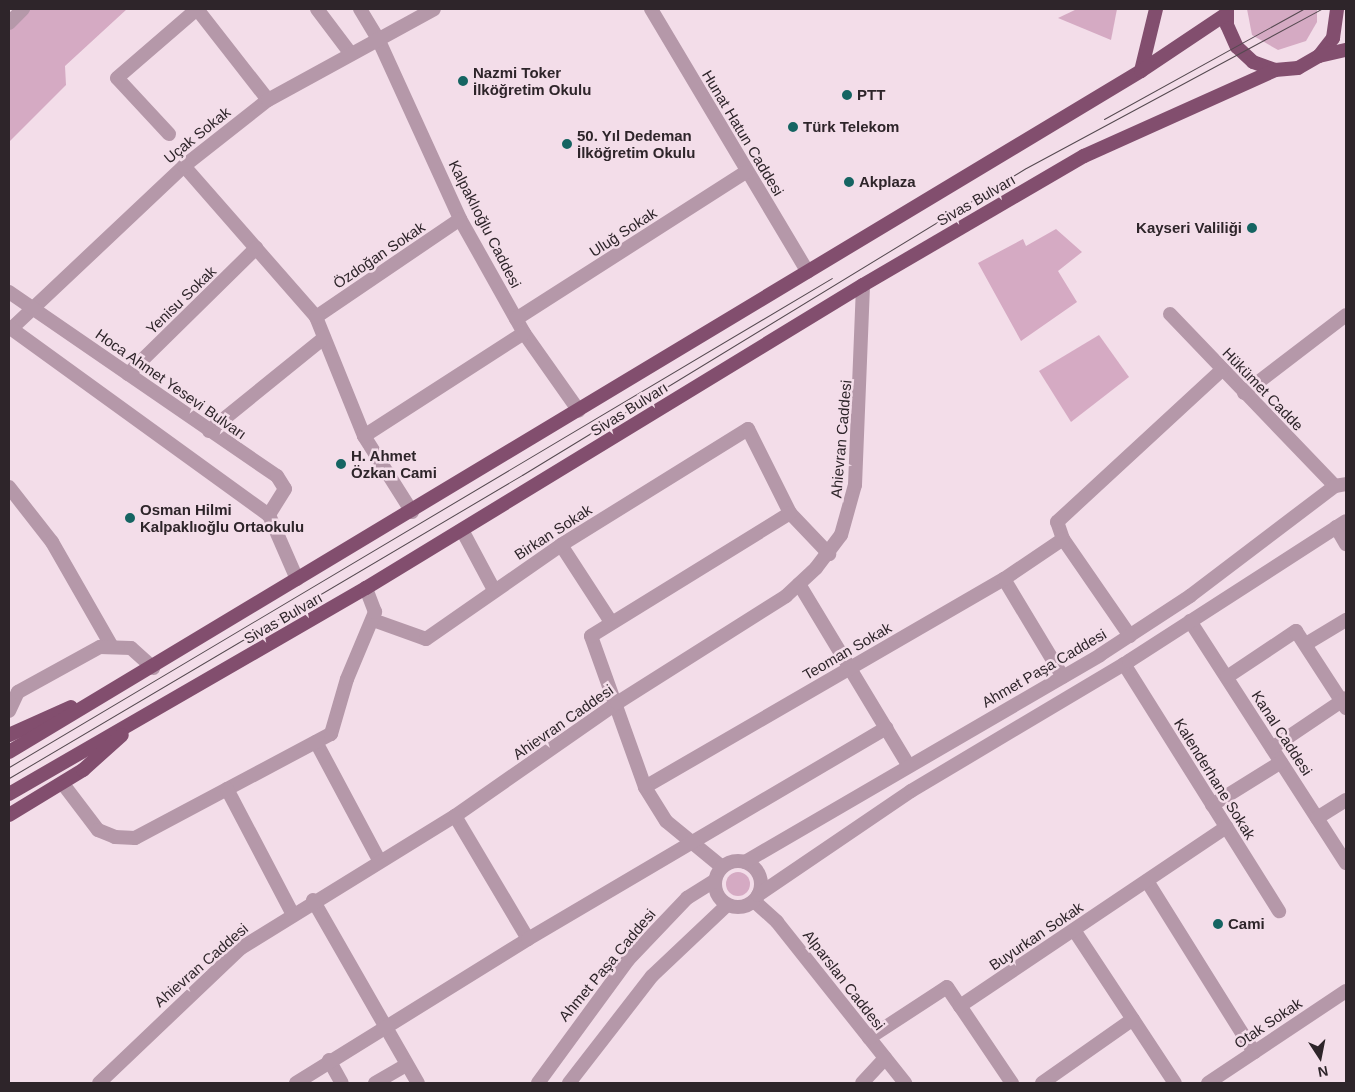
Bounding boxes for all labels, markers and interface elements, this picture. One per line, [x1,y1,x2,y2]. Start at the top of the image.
place label: Nazmi Toker İlköğretim Okulu [473,63,591,98]
street label: Hunat Hatun Caddesi [698,67,788,199]
marker: Nazmi Toker İlköğretim Okulu [457,75,469,87]
place label: PTT [857,86,885,104]
marker: PTT [841,89,853,101]
street label: Uçak Sokak [160,103,234,167]
place label: Türk Telekom [803,118,899,136]
marker: Türk Telekom [787,121,799,133]
place label: 50. Yıl Dedeman İlköğretim Okulu [577,126,695,161]
marker: 50. Yıl Dedeman İlköğretim Okulu [561,138,573,150]
street label: Kalpaklıoğlu Caddesi [445,157,525,291]
street label: Sivas Bulvarı [934,170,1018,230]
place label: Akplaza [859,173,916,191]
marker: Akplaza [843,176,855,188]
street label: Uluğ Sokak [586,204,660,260]
street label: Özdoğan Sokak [330,218,428,292]
place label: Kayseri Valiliği [1136,219,1242,237]
marker: Kayseri Valiliği [1246,222,1258,234]
street label: Yenisu Sokak [142,262,220,338]
street label: Hoca Ahmet Yesevi Bulvarı [92,325,250,443]
street label: Hükümet Cadde [1219,344,1307,434]
street label: Sivas Bulvarı [587,378,671,440]
street label: Ahievran Caddesi [827,379,855,499]
place label: H. Ahmet Özkan Cami [351,446,437,481]
marker: H. Ahmet Özkan Cami [335,458,347,470]
place label: Osman Hilmi Kalpaklıoğlu Ortaokulu [140,500,304,535]
street label: Birkan Sokak [511,500,595,564]
marker: Osman Hilmi Kalpaklıoğlu Ortaokulu [124,512,136,524]
street label: Sivas Bulvarı [241,588,325,648]
street label: Teoman Sokak [800,618,894,684]
street label: Ahmet Paşa Caddesi [978,625,1110,711]
street label: Ahievran Caddesi [509,681,617,763]
street label: Kanal Caddesi [1248,687,1316,779]
street label: Kalenderhane Sokak [1170,715,1260,843]
street label: Buyurkan Sokak [986,898,1086,974]
street label: Ahmet Paşa Caddesi [555,905,659,1025]
place label: Cami [1228,915,1265,933]
marker: Cami [1212,918,1224,930]
street label: Ahievran Caddesi [150,919,252,1011]
street label: Alparslan Caddesi [799,926,889,1034]
street label: Otak Sokak [1231,994,1305,1052]
north arrow [1295,1032,1345,1082]
text: N [1316,1063,1329,1081]

